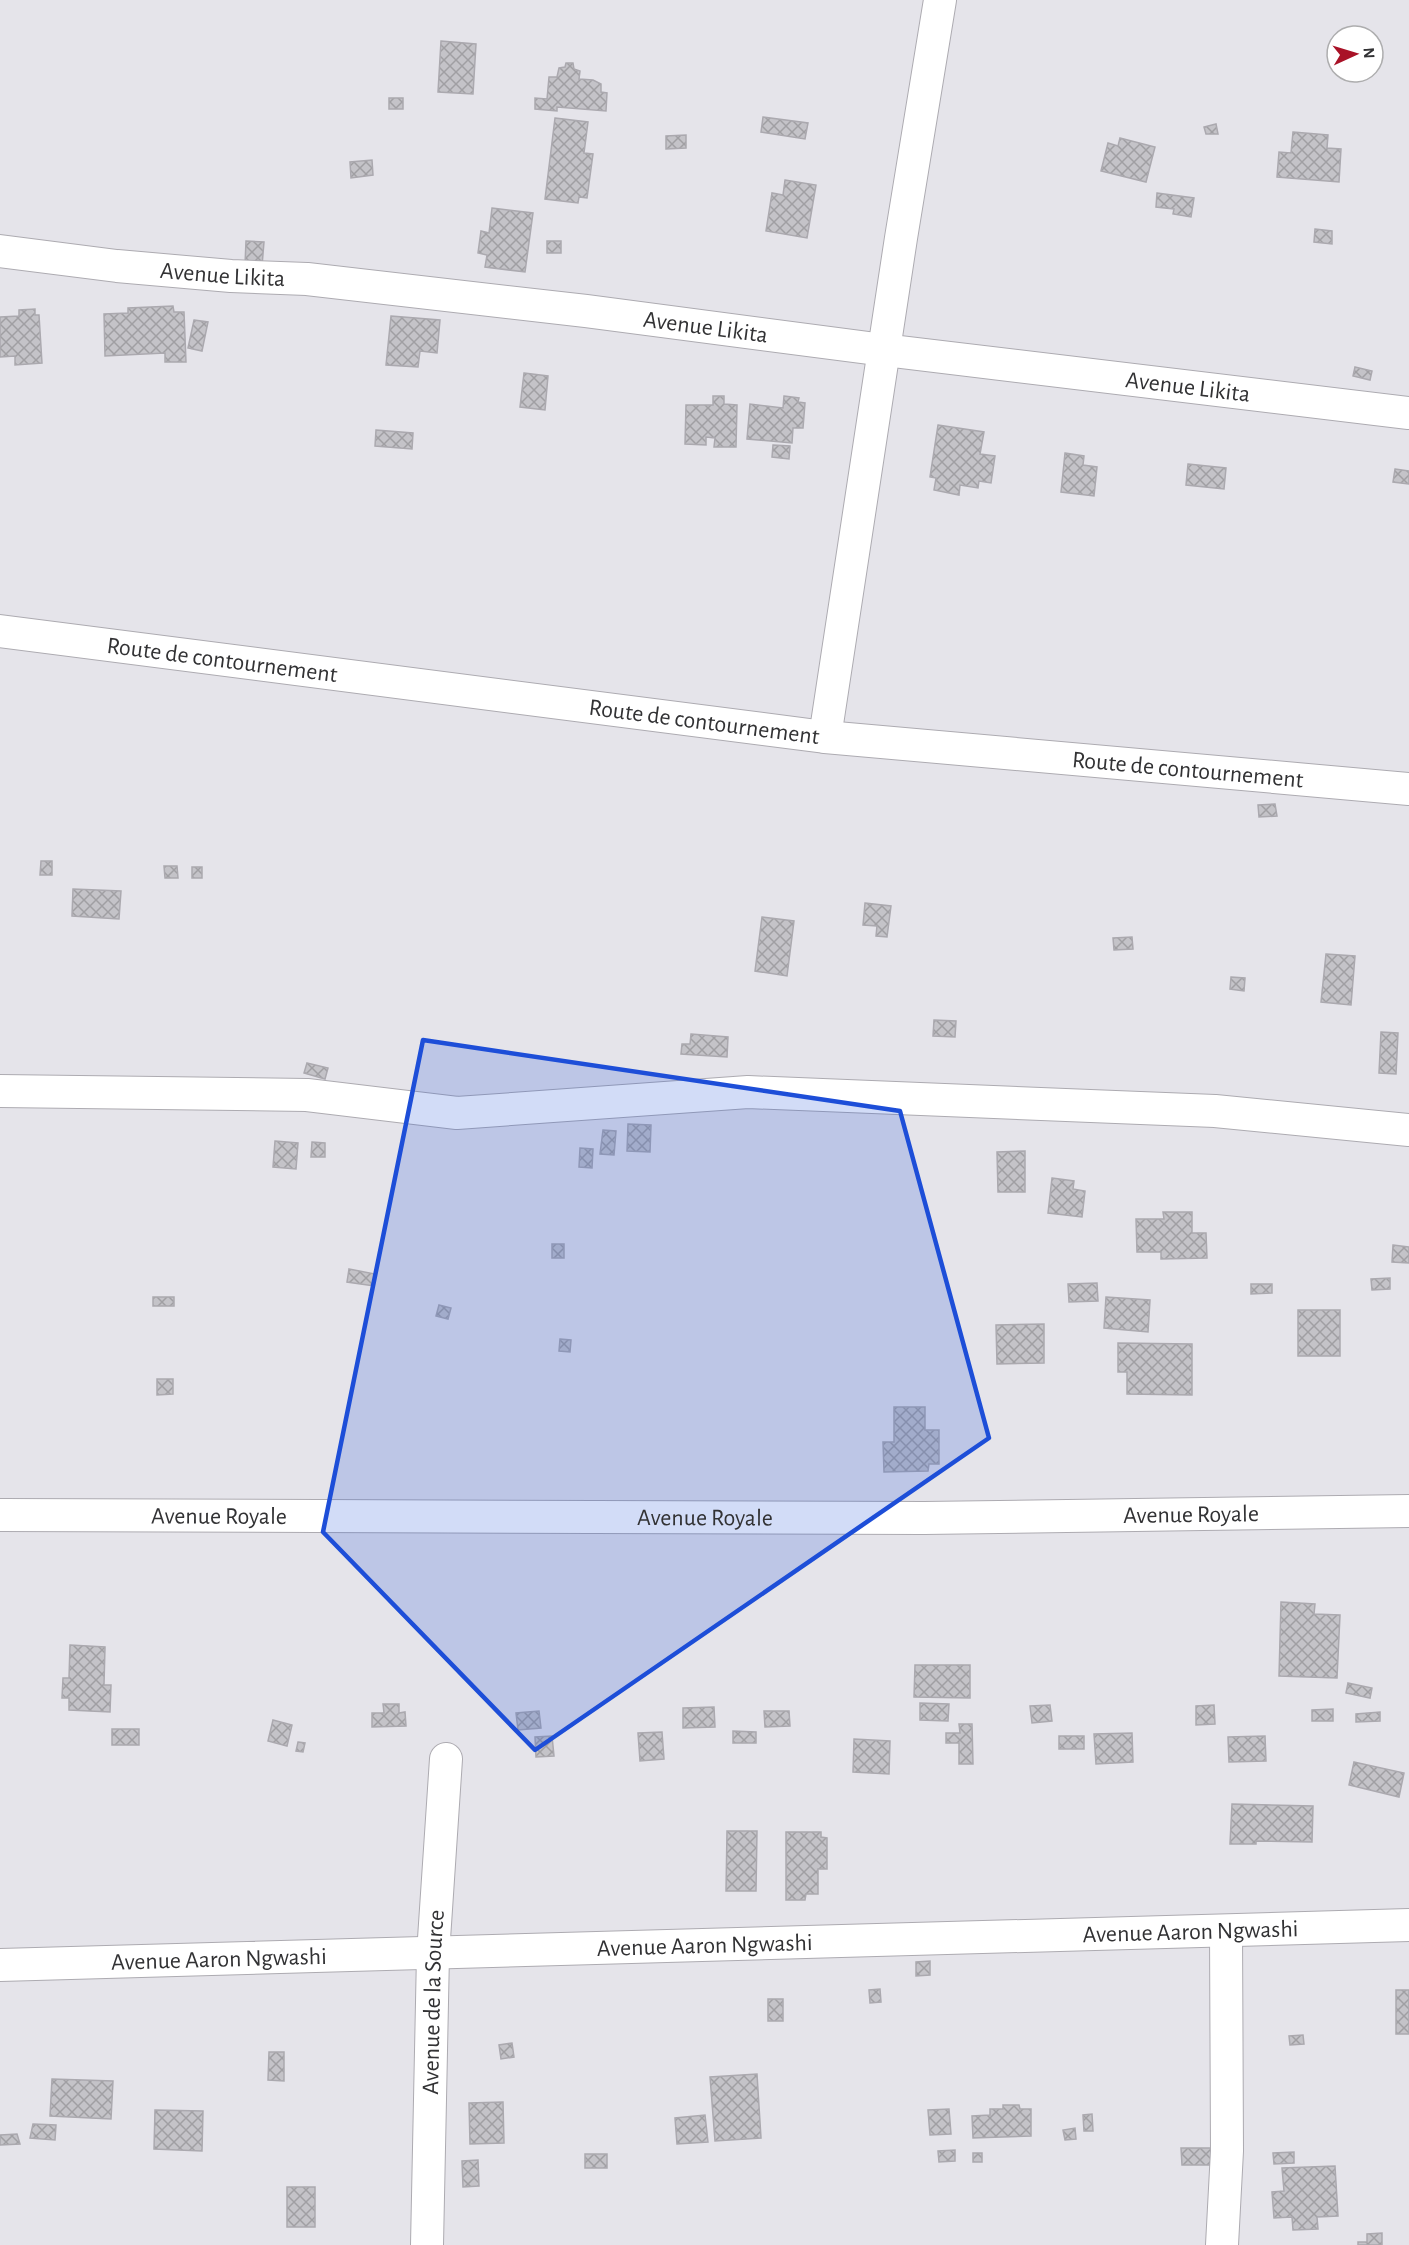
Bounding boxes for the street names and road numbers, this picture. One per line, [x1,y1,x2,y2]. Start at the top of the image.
street label: Avenue Likita [159,259,286,291]
street label: Avenue Likita [642,308,769,348]
street label: Avenue Likita [1124,368,1252,407]
street label: Route de contournement [105,634,339,687]
street label: Route de contournement [587,696,821,749]
street label: Route de contournement [1071,748,1305,793]
street label: Avenue Royale [1123,1502,1259,1528]
street label: Avenue Royale [151,1504,287,1529]
street label: Avenue Royale [637,1506,773,1531]
street label: Avenue de la Source [419,1909,449,2095]
street label: Avenue Aaron Ngwashi [1082,1917,1299,1947]
street label: Avenue Aaron Ngwashi [596,1931,813,1961]
street label: Avenue Aaron Ngwashi [111,1945,327,1975]

